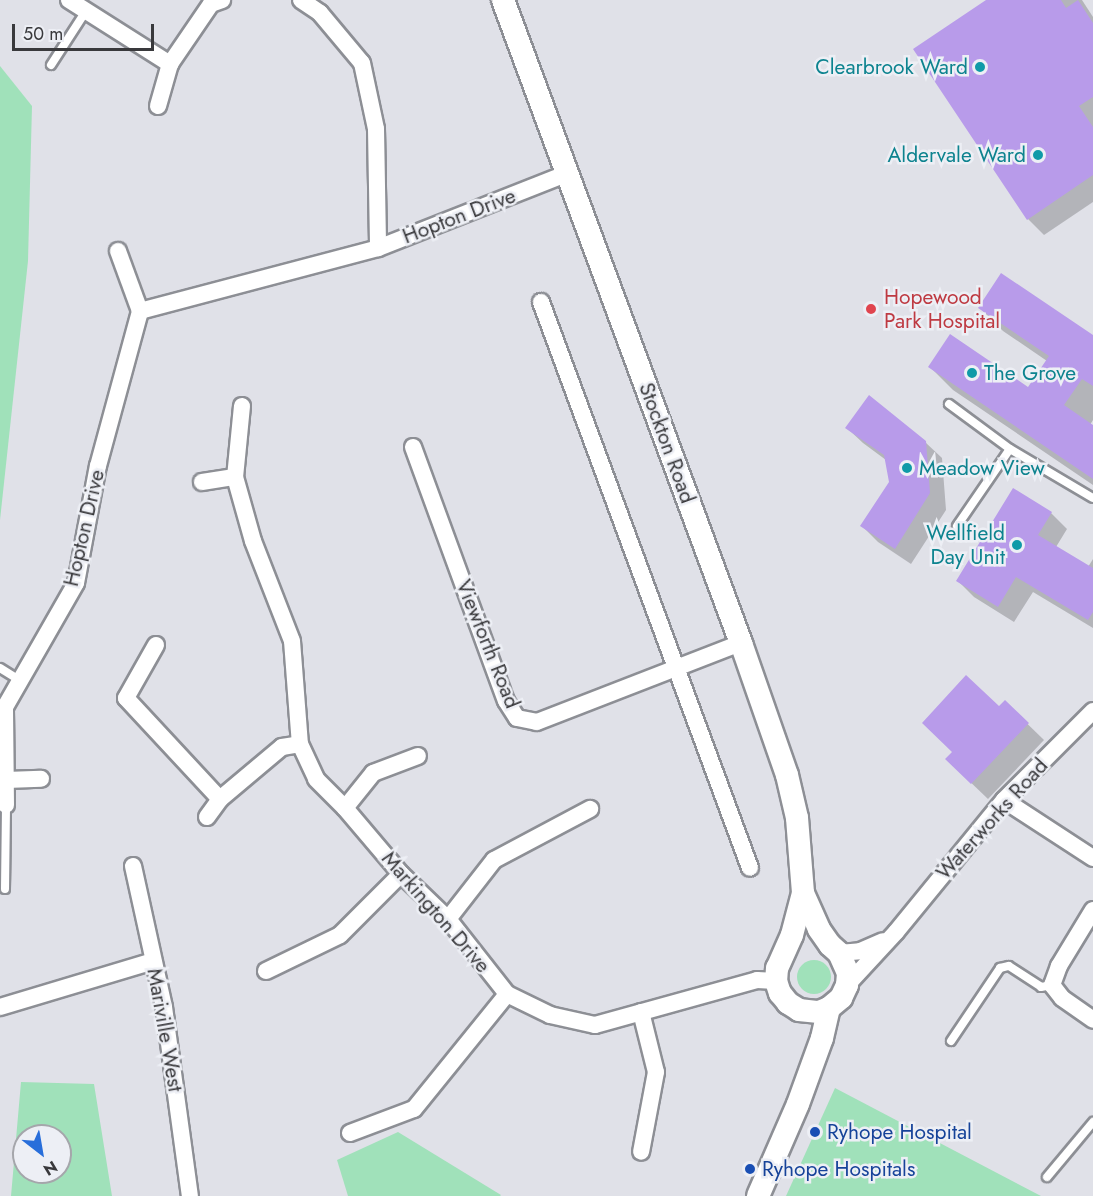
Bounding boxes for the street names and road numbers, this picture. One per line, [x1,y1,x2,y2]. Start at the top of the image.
street label: Hopton Drive [399,183,519,249]
street label: Stockton Road [634,379,700,507]
street label: Hopton Drive [58,467,110,589]
street label: Viewforth Road [451,576,525,712]
street label: Waterworks Road [931,753,1053,885]
street label: Markington Drive [376,846,496,978]
street label: Mariville West [142,966,188,1094]

